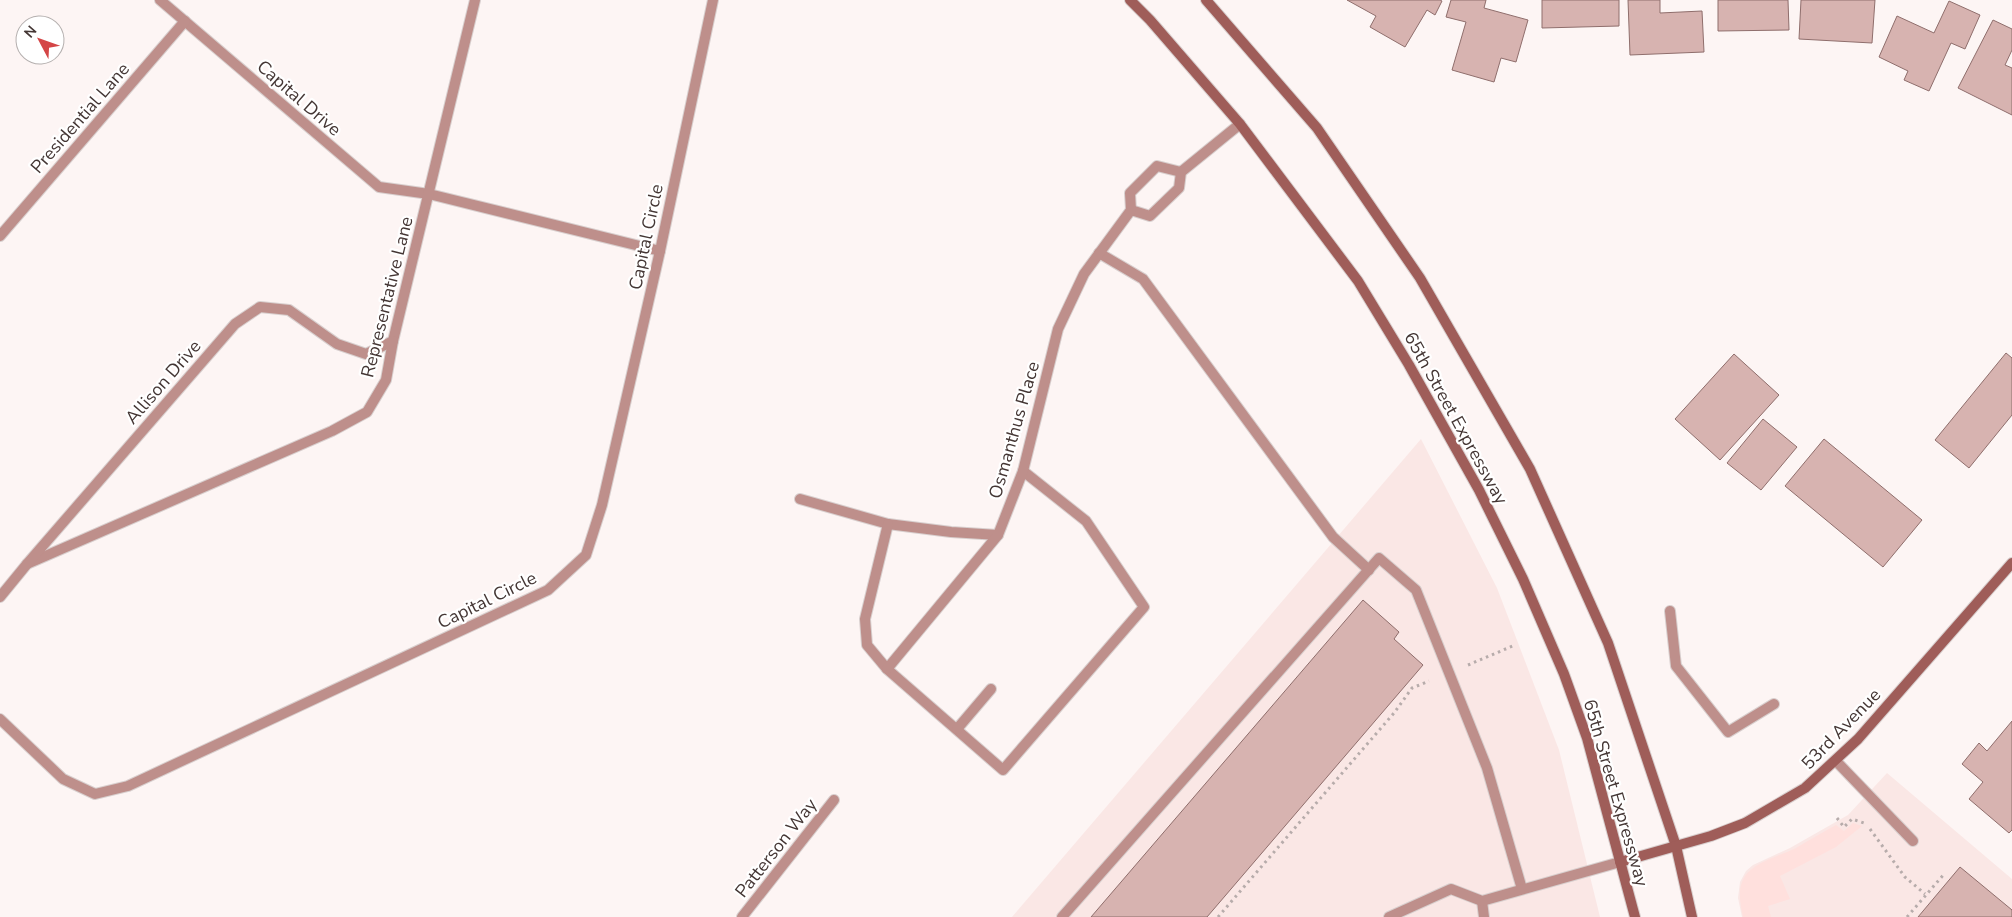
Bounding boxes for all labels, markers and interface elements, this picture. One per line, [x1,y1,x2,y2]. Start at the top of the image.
north arrow [15,15,65,65]
text: N [20,22,41,42]
street label: Capital Drive [252,55,346,141]
street label: Presidential Lane [25,58,135,178]
street label: Capital Circle [623,182,669,292]
street label: Representative Lane [355,214,419,380]
street label: 65th Street Expressway [1399,328,1514,509]
street label: Allison Drive [120,335,206,429]
street label: Osmanthus Place [983,359,1045,501]
street label: Capital Circle [433,566,541,634]
street label: 53rd Avenue [1796,683,1886,775]
street label: 65th Street Expressway [1578,697,1654,890]
street label: Patterson Way [730,793,823,903]

